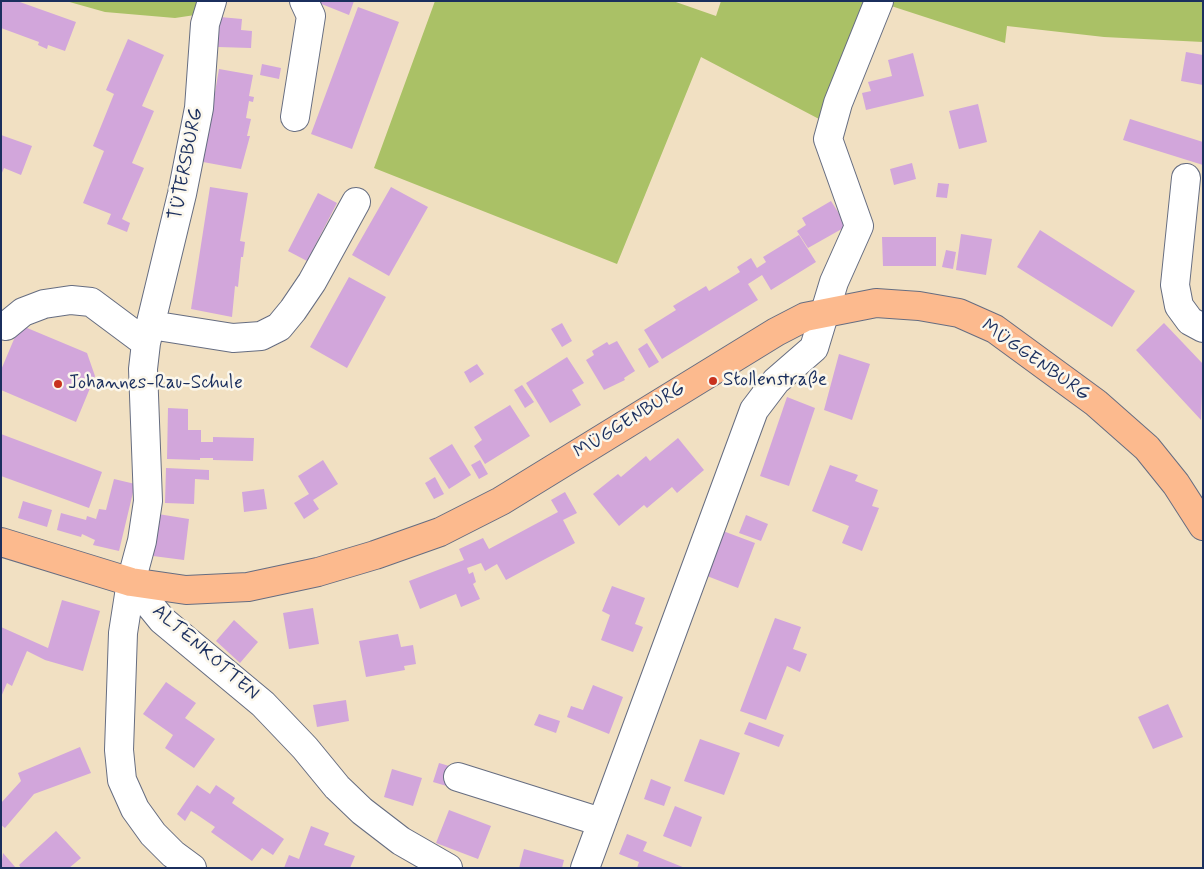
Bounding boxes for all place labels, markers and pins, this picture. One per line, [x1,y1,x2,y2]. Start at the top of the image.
place label: Stollenstraße [723,370,827,392]
place label: Johannes-Rau-Schule [68,373,243,395]
marker: Stollenstraße [707,375,719,387]
marker: Johannes-Rau-Schule [52,378,64,390]

